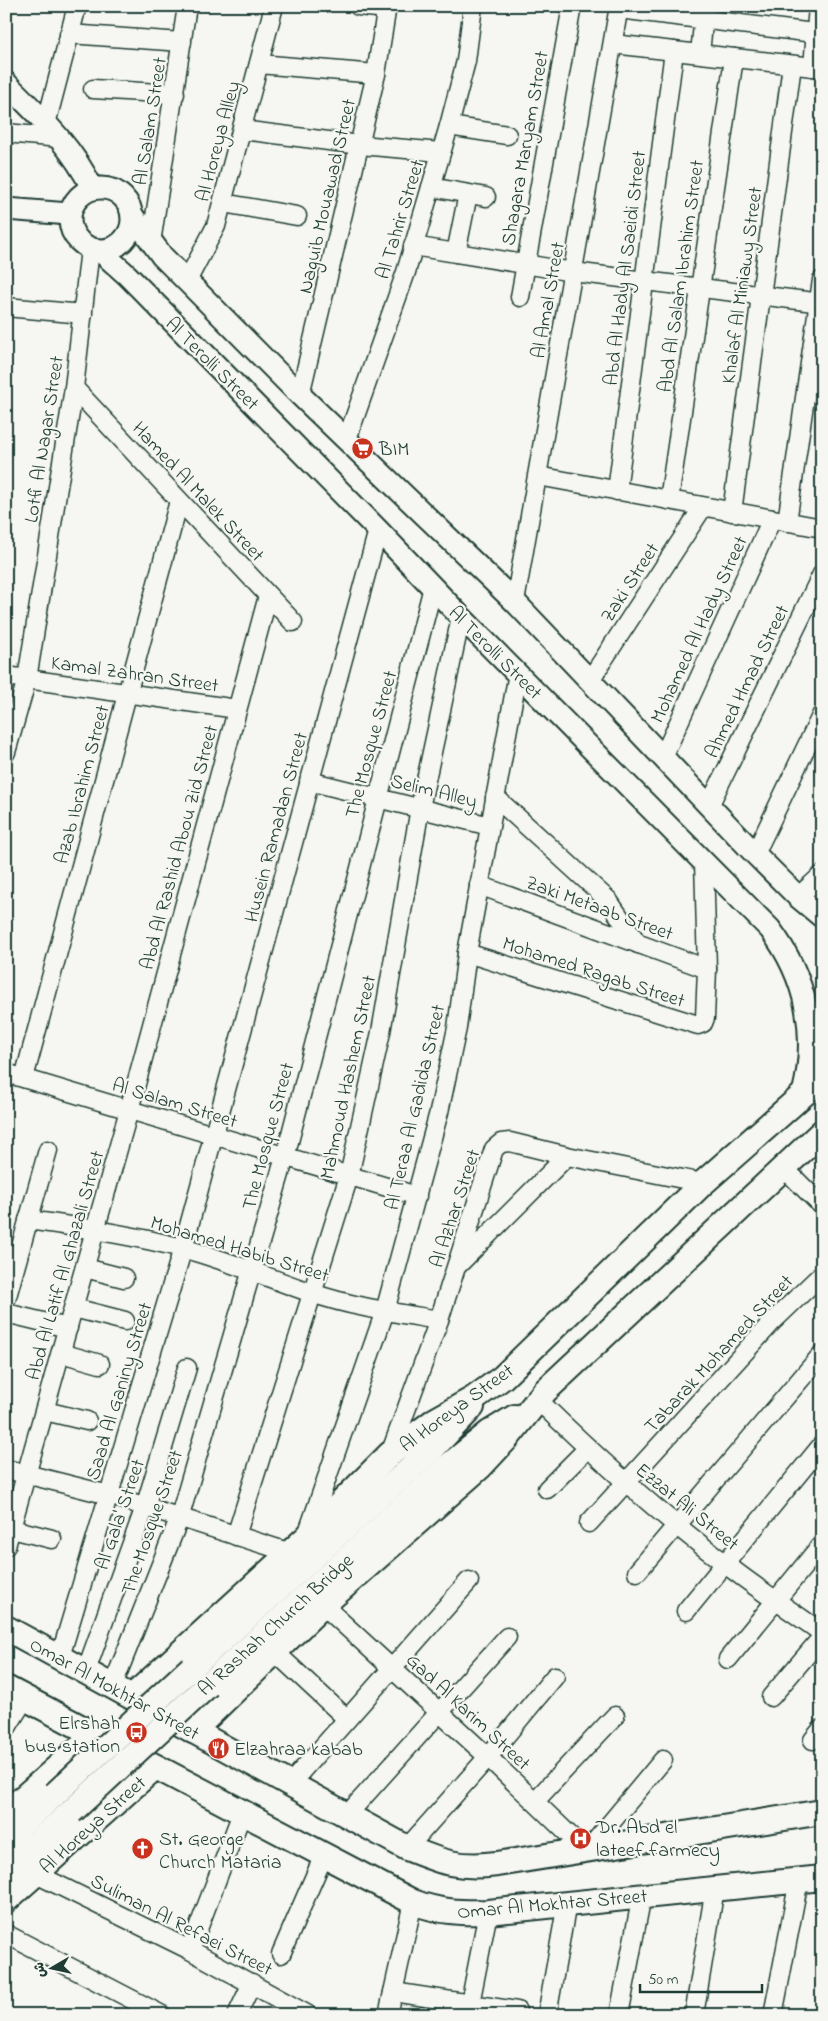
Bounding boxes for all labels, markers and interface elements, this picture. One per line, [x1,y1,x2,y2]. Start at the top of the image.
street label: Shagara Maryam Street [495,49,559,248]
street label: Al Salam Street [127,55,176,188]
street label: Al Horeya Alley [189,78,249,205]
street label: Naguib Mouawad Street [292,96,366,297]
street label: Abd Al Hady Al Saeidi Street [598,149,655,388]
street label: Al Tahrir Street [369,156,433,283]
street label: Abd Al Salam Ibrahim Street [652,158,713,394]
street label: Khalaf Al Miniawy Street [715,185,772,386]
street label: Al Amal Street [525,240,574,361]
street label: Al Terolli Street [158,311,265,419]
street label: Lotfi Al Nagar Street [18,353,74,525]
street label: Hamed Al Malek Street [124,416,270,570]
supermarket icon: BIM [351,436,375,460]
place label: BIM [378,436,409,465]
street label: Mohamed Al Hady Street [644,531,757,729]
street label: Zaki Street [594,538,668,629]
street label: Al Terolli Street [441,600,548,708]
street label: Ahmed Hmad Street [699,600,798,764]
street label: Kamal Zahran Street [49,649,221,702]
street label: The Mosque Street [339,667,406,822]
street label: Azab Ibrahim Street [48,702,119,867]
street label: Abd Al Rashid Abou Zid Street [134,722,227,973]
street label: Husein Ramadan Street [238,729,317,926]
street label: Selim Alley [387,768,480,817]
street label: Zaki Metaab Street [521,869,677,950]
street label: Mohamed Ragab Street [498,930,689,1018]
street label: Mahmoud Hashem Street [314,973,385,1182]
street label: Al Teraa Al Gadida Street [379,1002,454,1213]
street label: The Mosque Street [236,1059,303,1214]
street label: Al Salam Street [108,1072,241,1137]
street label: Al Azhar Street [424,1145,489,1272]
street label: Abd Al Latif Al Ghazali Street [20,1147,113,1384]
street label: Mohamed Habib Street [146,1209,332,1291]
street label: Tabarak Mohamed Street [638,1269,801,1441]
street label: Saad Al Ganiny Street [80,1299,161,1484]
street label: Al Horeya Street [394,1357,521,1460]
street label: The Mosque Street [115,1446,192,1599]
street label: Al Gala' Street [89,1455,154,1574]
street label: Ezzat Ali Street [628,1457,745,1559]
street label: Al Rashah Church Bridge [192,1548,362,1705]
street label: Omar Al Mokhtar Street [23,1631,204,1749]
street label: Gad Al Karim Street [398,1647,536,1779]
place label: Elrshah bus station [25,1710,120,1762]
bus stop icon: Elrshah bus station [124,1721,148,1745]
restaurant icon: Elzahraa kabab [206,1736,230,1760]
place label: Elzahraa kabab [234,1736,363,1765]
street label: Al Horeya Street [34,1770,154,1882]
place label: Dr. Abd el lateef farmecy [595,1814,720,1866]
place label: St. George Church Mataria [159,1826,282,1878]
hospital icon: Dr. Abd el lateef farmecy [568,1826,592,1850]
church icon: St. George Church Mataria [131,1837,155,1861]
street label: Suliman Al Refaei Street [85,1868,277,1985]
street label: Omar Al Mokhtar Street [456,1883,649,1928]
north arrow [28,1944,78,1994]
text: ش [29,1961,52,1979]
scale bar [640,1961,763,1993]
text: 50 m [648,1969,679,1991]

